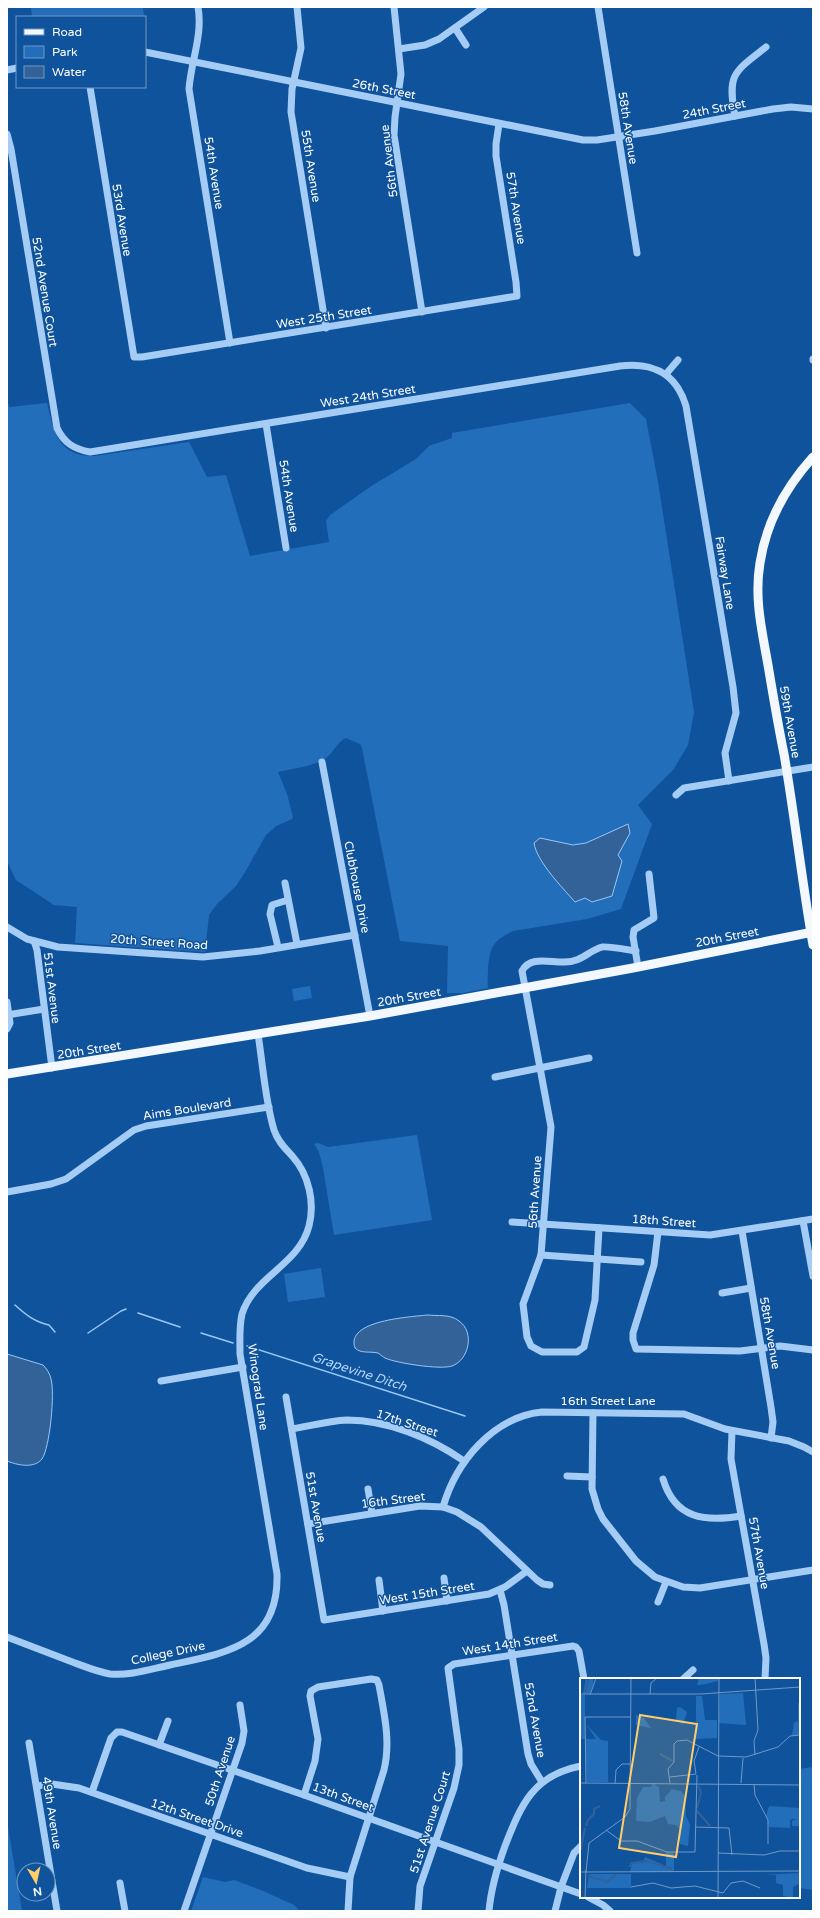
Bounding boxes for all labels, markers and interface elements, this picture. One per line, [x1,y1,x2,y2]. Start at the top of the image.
legend [16,16,146,88]
text: Road [52,25,82,39]
text: Park [52,45,78,59]
text: Water [52,65,87,79]
street label: 26th Street [351,76,417,102]
street label: 58th Avenue [615,91,641,165]
street label: 24th Street [681,96,747,122]
street label: 56th Avenue [378,124,400,198]
street label: 55th Avenue [298,129,324,203]
street label: 54th Avenue [201,136,227,210]
street label: 57th Avenue [503,171,529,245]
street label: 53rd Avenue [109,183,135,257]
street label: 52nd Avenue Court [29,236,61,348]
street label: West 25th Street [275,302,373,331]
street label: West 24th Street [319,381,417,410]
street label: 54th Avenue [276,459,302,533]
street label: Fairway Lane [712,535,738,611]
street label: 59th Avenue [777,685,803,759]
street label: Clubhouse Drive [341,840,373,934]
street label: 20th Street [694,924,760,950]
street label: 20th Street Road [110,932,208,952]
street label: 51st Avenue [41,952,63,1025]
street label: 20th Street [376,984,442,1009]
street label: 20th Street [56,1038,122,1062]
street label: Aims Boulevard [142,1095,232,1123]
street label: 56th Avenue [525,1155,545,1229]
street label: 18th Street [631,1212,697,1230]
street label: 58th Avenue [757,1296,783,1370]
street label: Winograd Lane [245,1343,271,1431]
water label: Grapevine Ditch [309,1349,410,1395]
street label: 16th Street Lane [560,1394,656,1408]
street label: 17th Street [374,1406,440,1440]
street label: 51st Avenue [303,1471,329,1544]
street label: 16th Street [360,1489,426,1511]
street label: 57th Avenue [746,1516,772,1590]
street label: West 15th Street [378,1578,476,1607]
street label: West 14th Street [461,1629,559,1658]
street label: College Drive [130,1638,206,1668]
inset map [580,1678,800,1898]
street label: 52nd Avenue [522,1681,549,1759]
street label: 50th Avenue [202,1734,238,1808]
street label: 51st Avenue Court [407,1769,453,1875]
street label: 49th Avenue [39,1776,65,1850]
street label: 13th Street [310,1779,376,1815]
street label: 12th Street Drive [149,1796,245,1840]
north arrow [16,1862,56,1902]
text: N [32,1884,43,1898]

